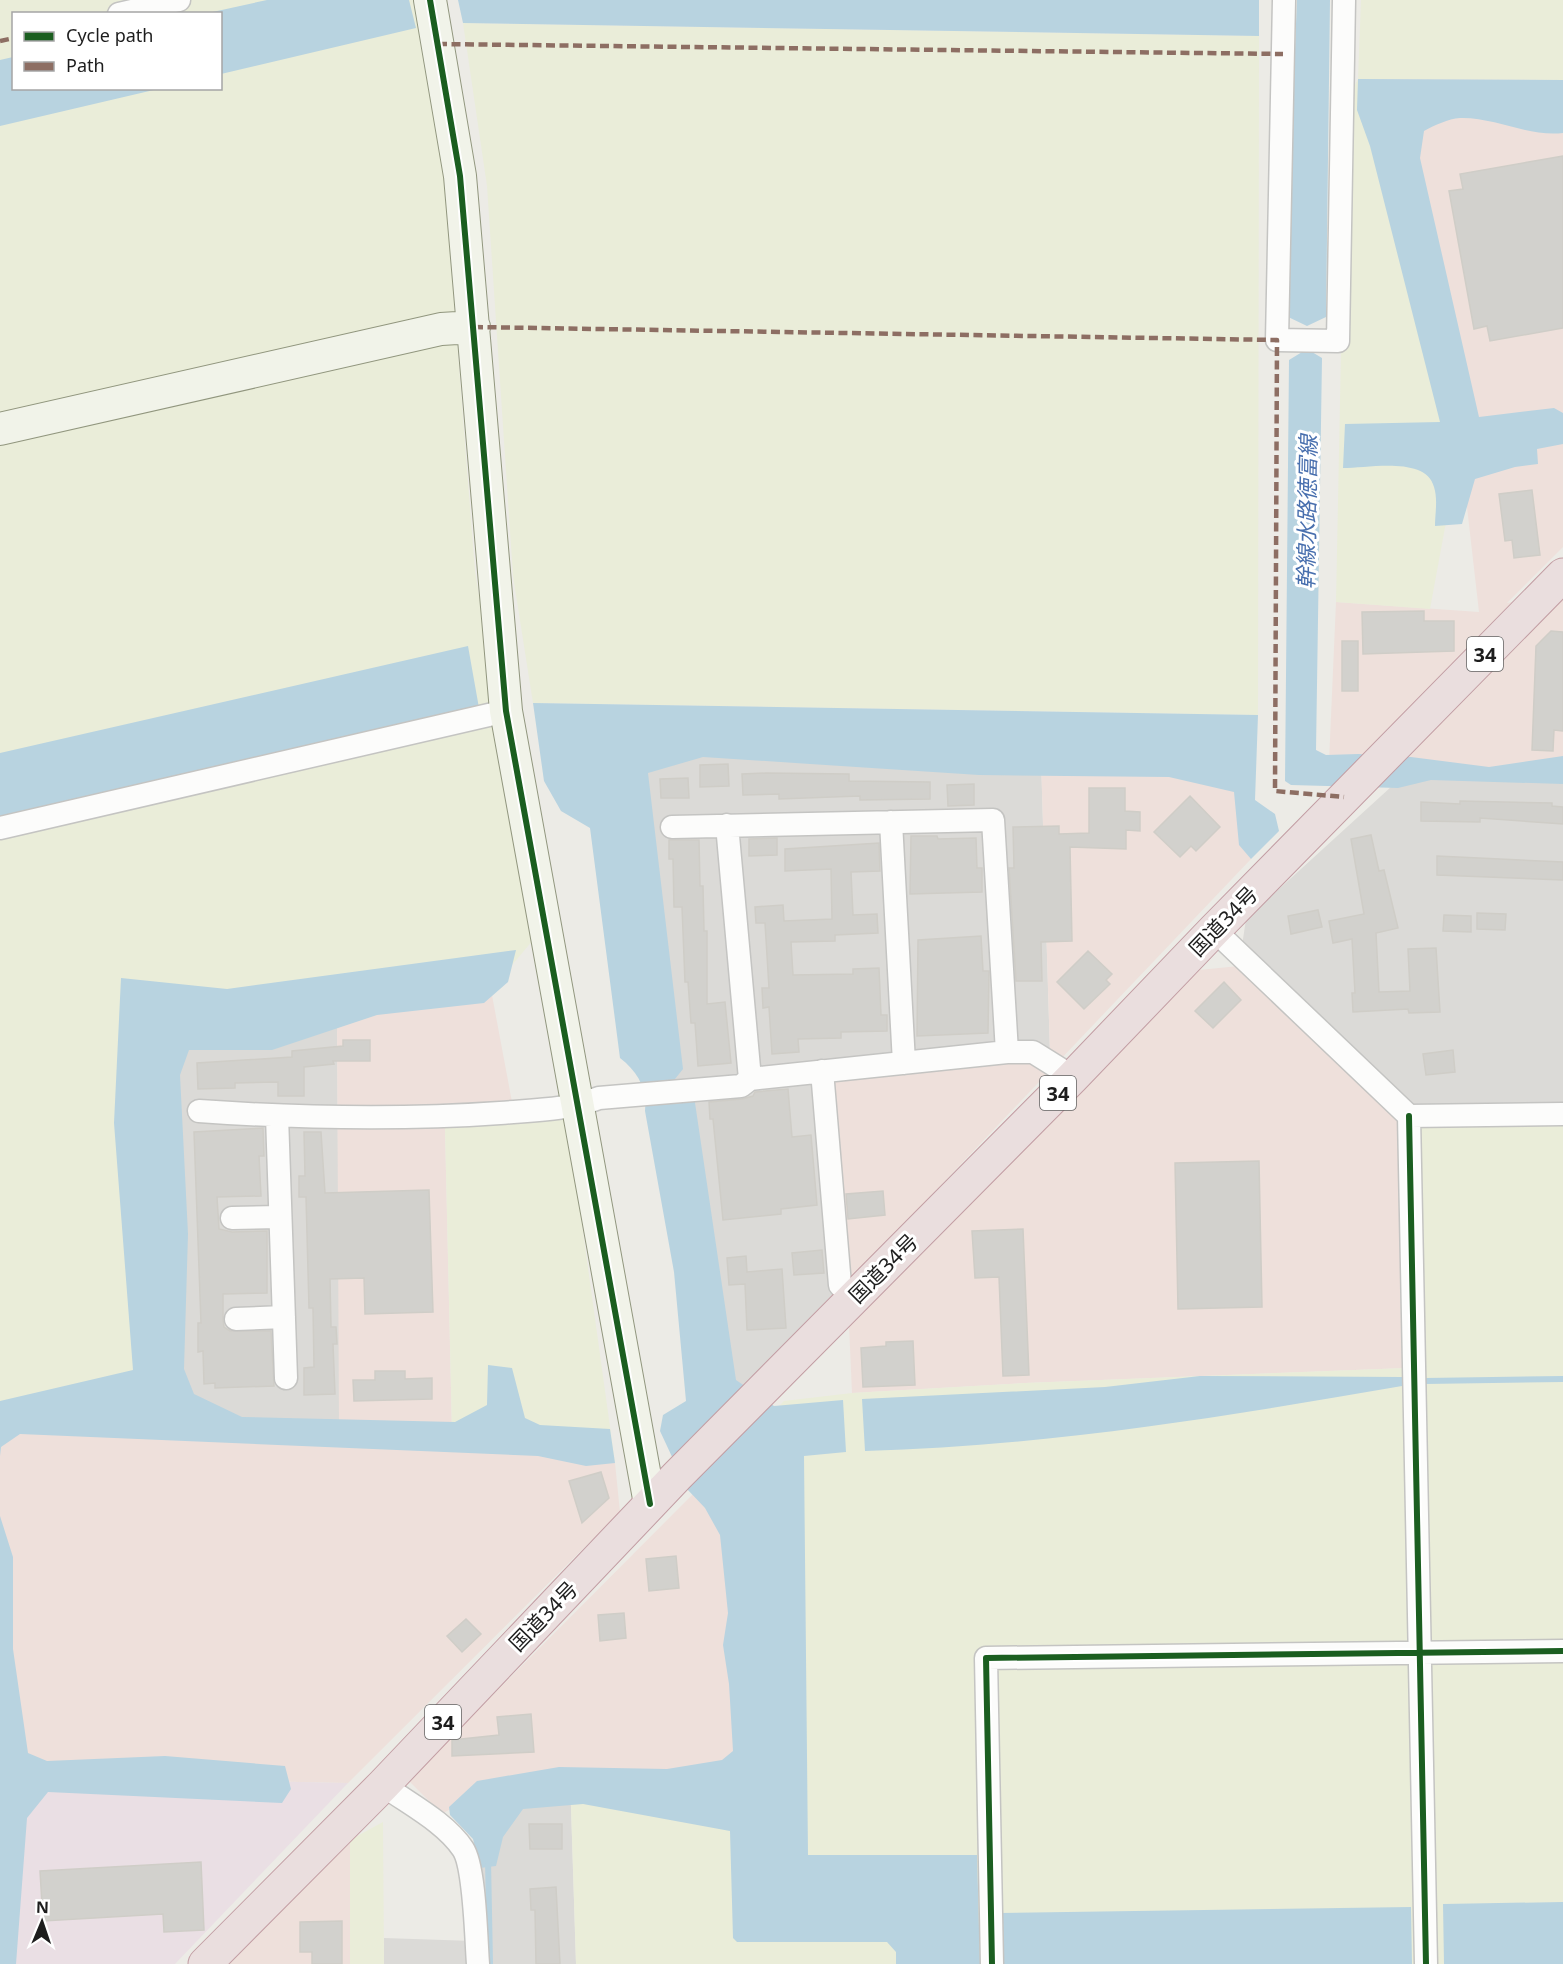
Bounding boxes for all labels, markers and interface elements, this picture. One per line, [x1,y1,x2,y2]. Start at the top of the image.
legend [12,12,222,90]
text: Cycle path [66,23,153,47]
text: Path [66,53,105,77]
water label: 幹線水路徳富線 [1290,432,1322,589]
road number: 34 [1467,637,1503,671]
street label: 国道34号 [1183,880,1263,962]
road number: 34 [1040,1076,1076,1110]
street label: 国道34号 [842,1227,924,1309]
street label: 国道34号 [503,1575,583,1657]
road number: 34 [425,1705,461,1739]
north arrow [12,1892,72,1952]
text: N [36,1896,49,1918]

